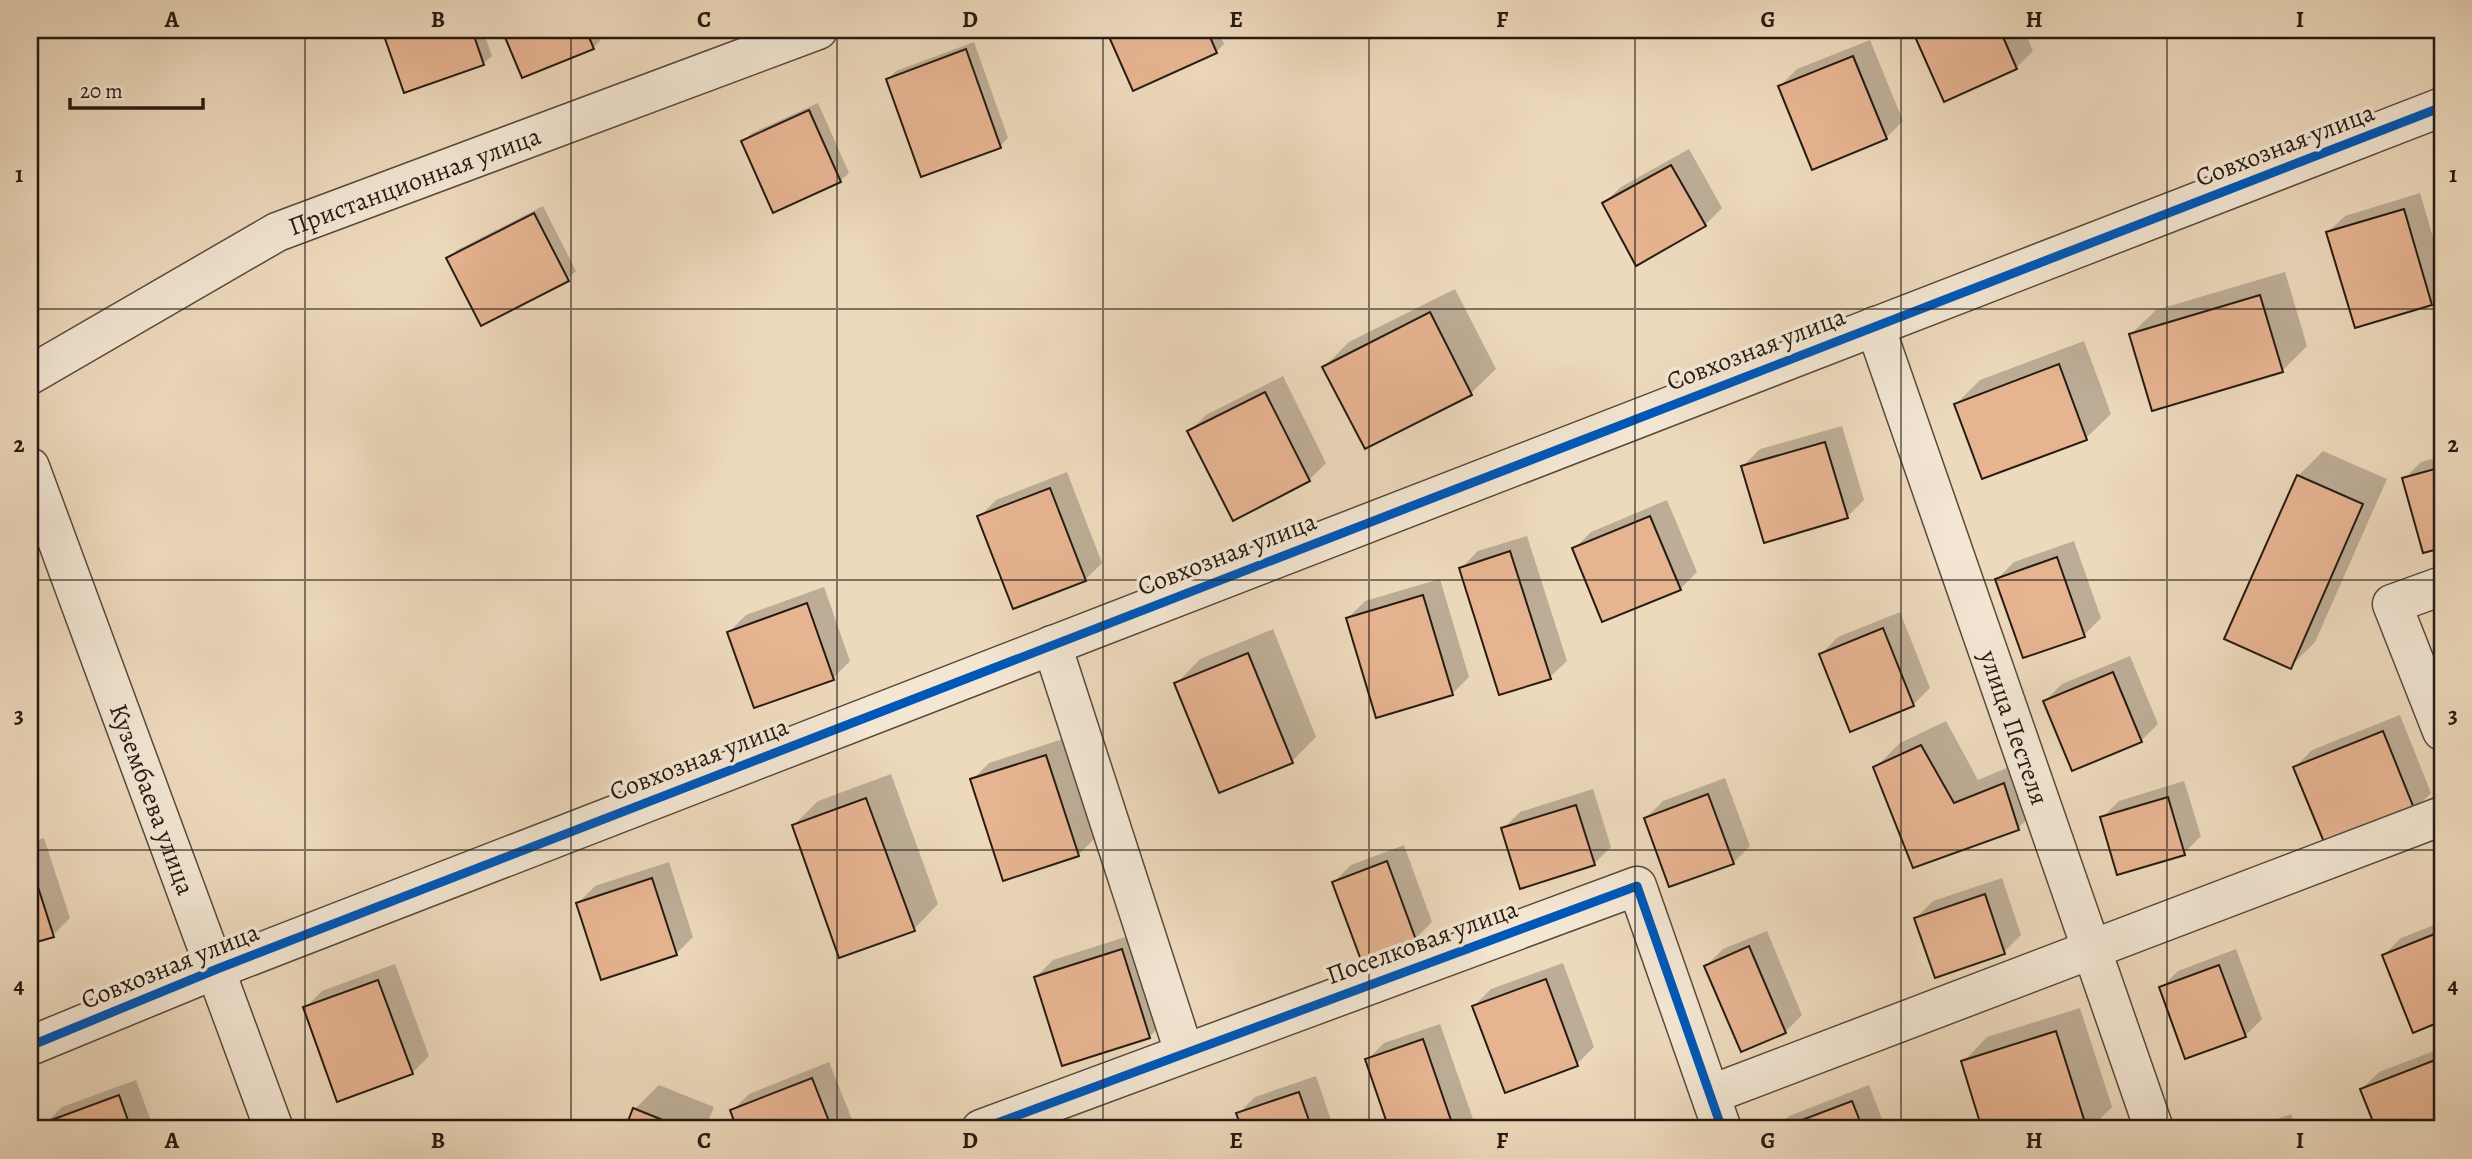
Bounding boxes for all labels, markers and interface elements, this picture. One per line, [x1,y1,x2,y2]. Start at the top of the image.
text: A [164,4,180,35]
text: B [431,4,445,35]
text: C [697,4,711,35]
text: D [962,4,978,35]
text: E [1229,4,1243,35]
text: F [1496,4,1509,35]
text: G [1760,4,1776,35]
text: H [2025,4,2043,35]
text: I [2296,4,2304,35]
scale bar [70,66,203,110]
text: 20 m [80,77,123,105]
street label: Совхозная улица [2190,95,2380,195]
street label: Пристанционная улица [283,118,545,244]
text: 1 [15,159,23,190]
text: 1 [2449,159,2457,190]
street label: Совхозная улица [1661,299,1851,399]
text: 2 [13,429,25,460]
text: 2 [2447,429,2459,460]
street label: Совхозная улица [1132,504,1322,604]
street label: улица Пестеля [1971,644,2058,810]
street label: Кузембаева улица [101,699,204,900]
text: 3 [14,700,24,731]
text: 3 [2448,700,2458,731]
street label: Совхозная улица [604,709,794,809]
street label: Поселковая улица [1321,891,1523,993]
street label: Совхозная улица [76,914,264,1018]
text: 4 [14,970,25,1001]
text: 4 [2448,970,2459,1001]
text: A [164,1125,180,1156]
text: B [431,1125,445,1156]
text: C [697,1125,711,1156]
text: D [962,1125,978,1156]
text: E [1229,1125,1243,1156]
text: F [1496,1125,1509,1156]
text: G [1760,1125,1776,1156]
text: H [2025,1125,2043,1156]
text: I [2296,1125,2304,1156]

